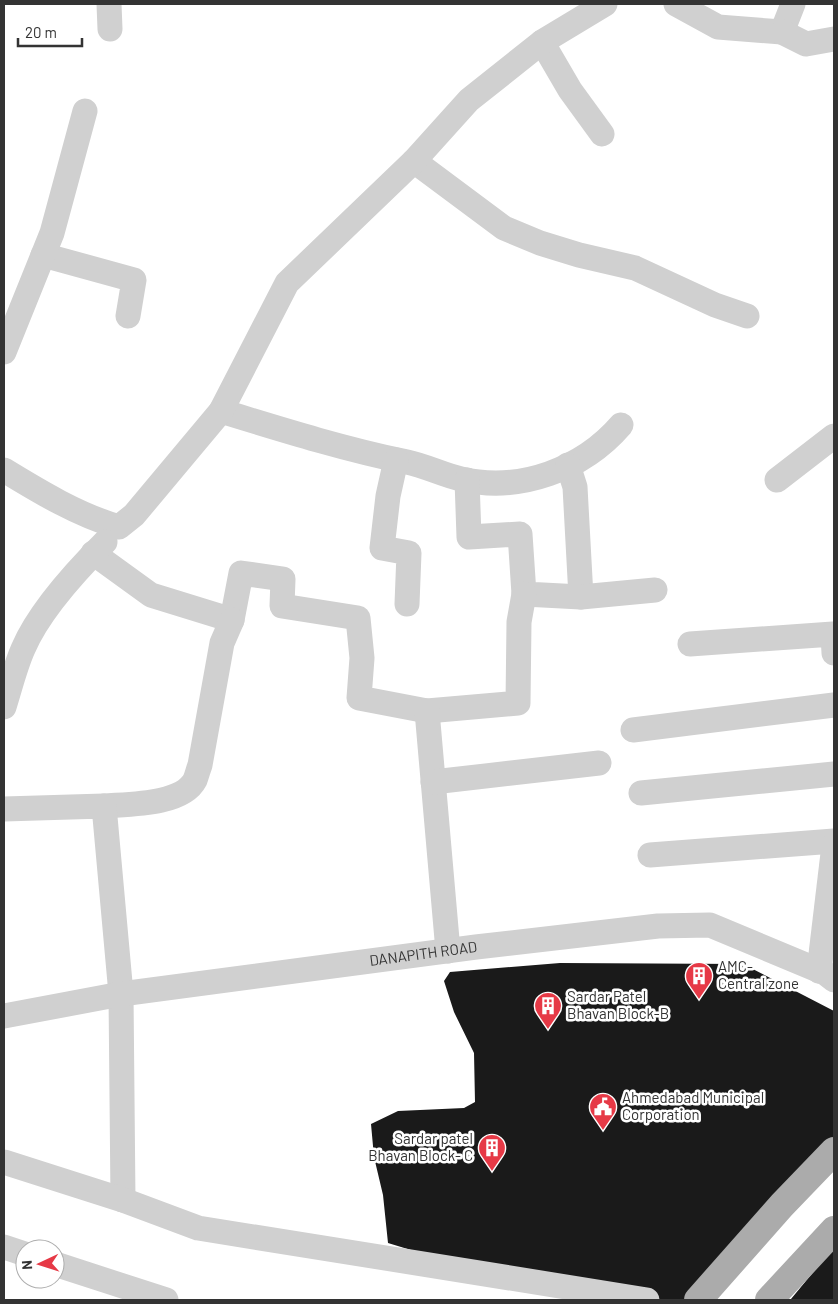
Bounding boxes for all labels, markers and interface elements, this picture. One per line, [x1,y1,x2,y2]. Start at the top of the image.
scale bar [18,15,81,47]
text: 20 m [25,23,57,41]
street label: DANAPITH ROAD [368,937,478,969]
place label: AMC- Central zone [718,957,799,992]
building icon: AMC- Central zone [684,961,714,1000]
place label: Sardar Patel Bhavan Block-B [567,987,669,1022]
building icon: Sardar Patel Bhavan Block-B [533,991,563,1030]
place label: Ahmedabad Municipal Corporation [622,1088,764,1123]
public building icon: Ahmedabad Municipal Corporation [588,1092,618,1131]
place label: Sardar patel Bhavan Block- C [368,1129,473,1164]
building icon: Sardar patel Bhavan Block- C [477,1133,507,1172]
north arrow [15,1239,65,1289]
text: N [18,1260,35,1270]

